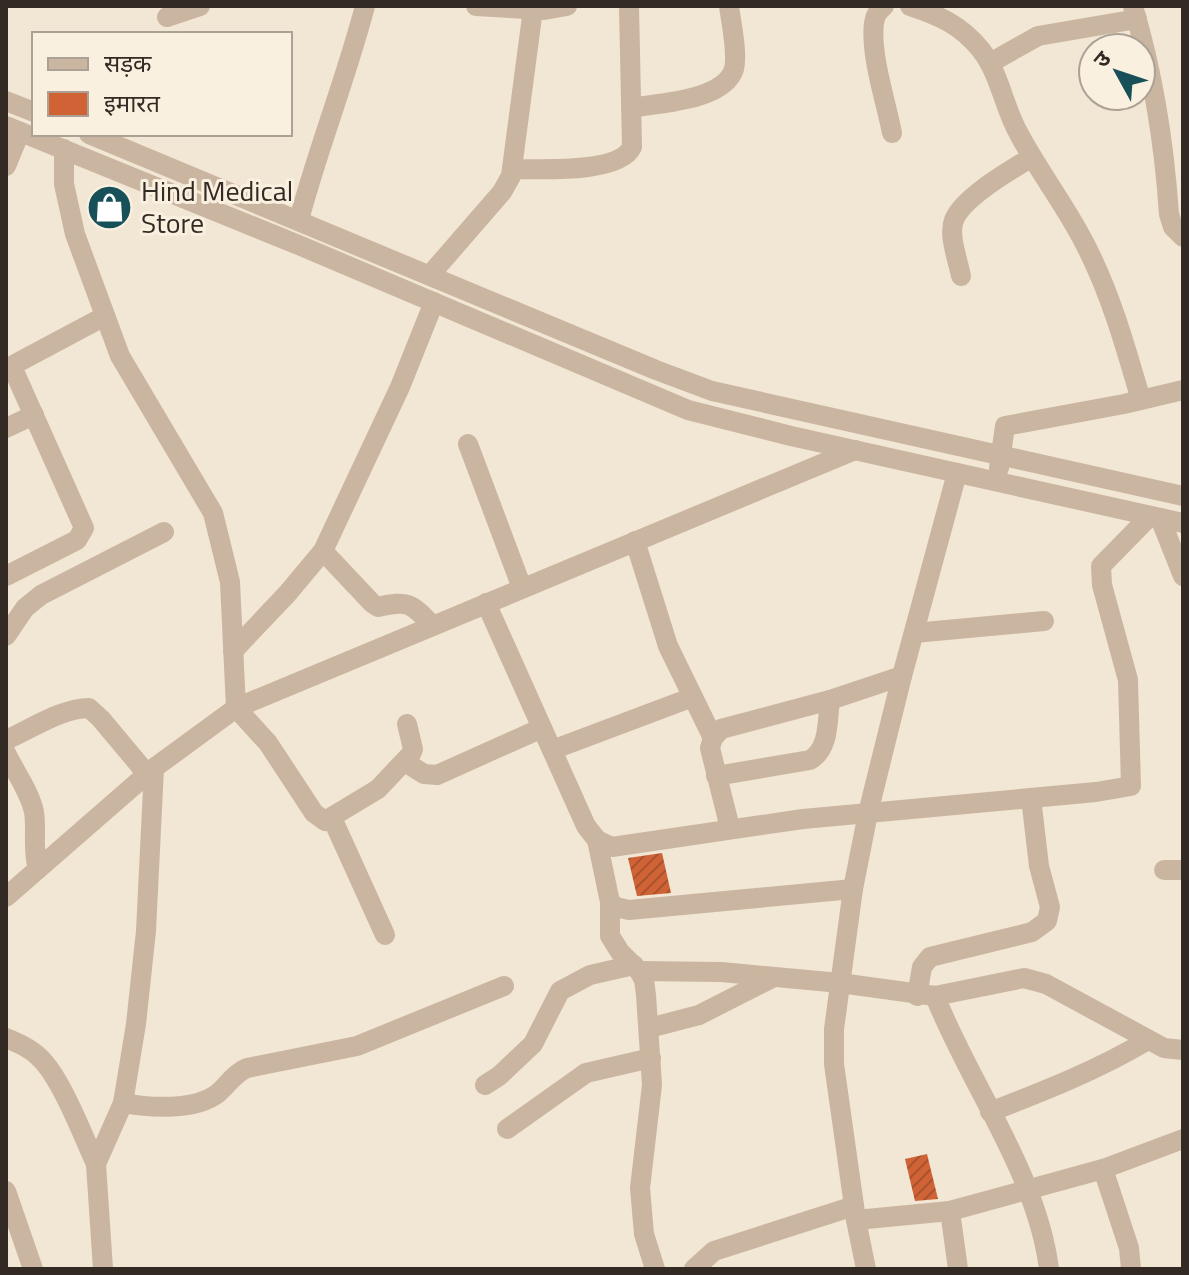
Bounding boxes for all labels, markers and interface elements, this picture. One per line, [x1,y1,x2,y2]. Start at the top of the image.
legend [32,32,292,136]
north arrow [1077,32,1157,112]
text: उ [1085,42,1120,75]
text: सड़क [104,45,152,81]
text: इमारत [104,85,161,121]
place label: Hind Medical Store [141,169,293,244]
shop icon: Hind Medical Store [86,183,134,231]

